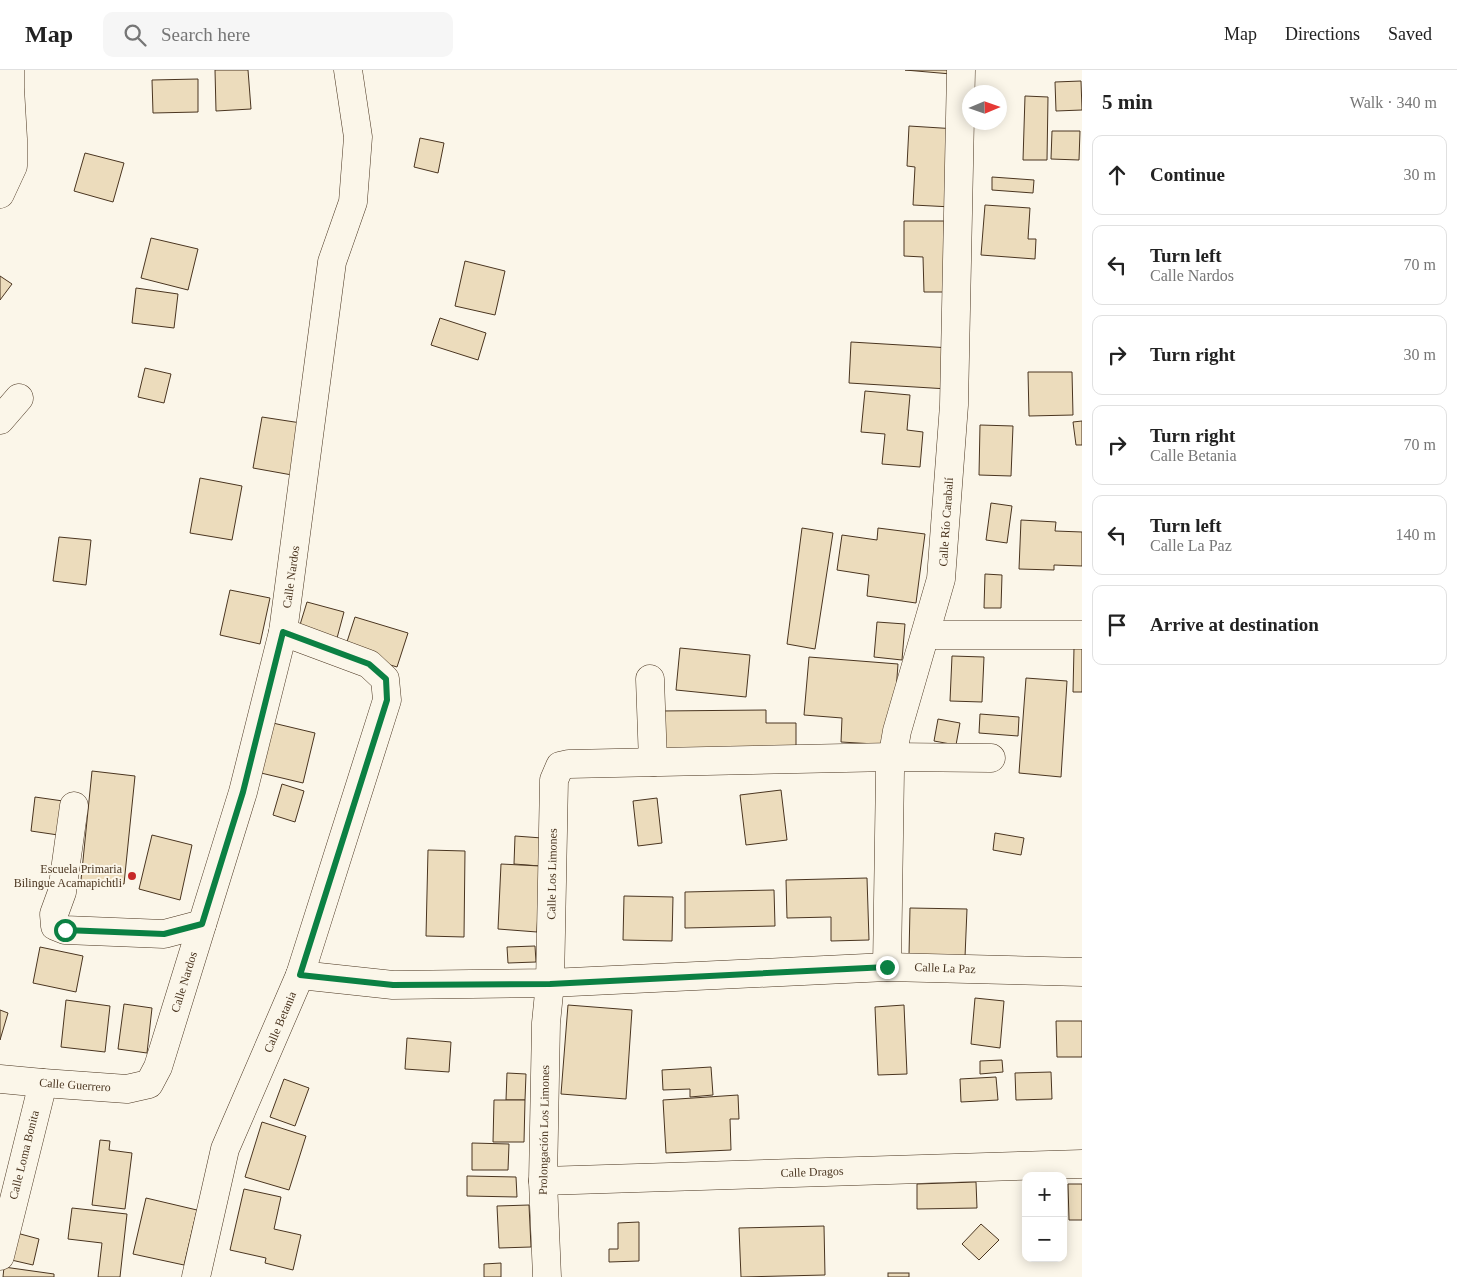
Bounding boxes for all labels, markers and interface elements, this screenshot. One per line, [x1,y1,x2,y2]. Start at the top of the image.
search box [103,12,453,57]
text: Map [25,21,73,47]
icon: search [121,21,149,49]
text: Search here [161,24,250,45]
text: Map [1224,24,1257,44]
text: Directions [1285,24,1360,44]
text: Saved [1388,24,1432,44]
north arrow [962,85,1007,130]
text: 5 min [1102,90,1153,114]
text: Walk · 340 m [1350,94,1437,111]
icon: ahead [1103,161,1131,189]
text: Continue [1150,164,1225,185]
text: 30 m [1404,166,1436,183]
text: Turn left [1150,245,1222,266]
icon: left [1103,251,1131,279]
text: 70 m [1404,256,1436,273]
text: Calle Nardos [1150,267,1234,284]
icon: right [1103,341,1131,369]
text: Turn right [1150,344,1235,365]
text: 30 m [1404,346,1436,363]
text: Turn right [1150,425,1235,446]
icon: right [1103,431,1131,459]
text: 70 m [1404,436,1436,453]
text: Calle Betania [1150,447,1237,464]
street label: Calle Río Carabalí [936,476,956,567]
text: Turn left [1150,515,1222,536]
icon: left [1103,521,1131,549]
text: 140 m [1396,526,1436,543]
text: Calle La Paz [1150,537,1232,554]
street label: Calle Nardos [280,545,302,609]
icon: arrive [1103,611,1131,639]
text: Arrive at destination [1150,614,1319,635]
street label: Calle Los Limones [544,828,560,920]
place label: Escuela Primaria Bilingue Acamapichtli [14,862,123,890]
marker: Escuela Primaria Bilingue Acamapichtli [126,870,138,882]
route start [54,919,77,942]
street label: Calle Nardos [168,950,200,1014]
route end [876,956,899,979]
street label: Calle La Paz [914,960,976,976]
street label: Calle Betania [261,989,299,1055]
street label: Prolongación Los Limones [536,1065,552,1195]
street label: Calle Guerrero [39,1076,111,1094]
street label: Calle Loma Bonita [6,1108,42,1201]
street label: Calle Dragos [780,1164,844,1180]
map controls [1022,1172,1067,1262]
button: + [1022,1172,1067,1217]
button: − [1022,1217,1067,1262]

